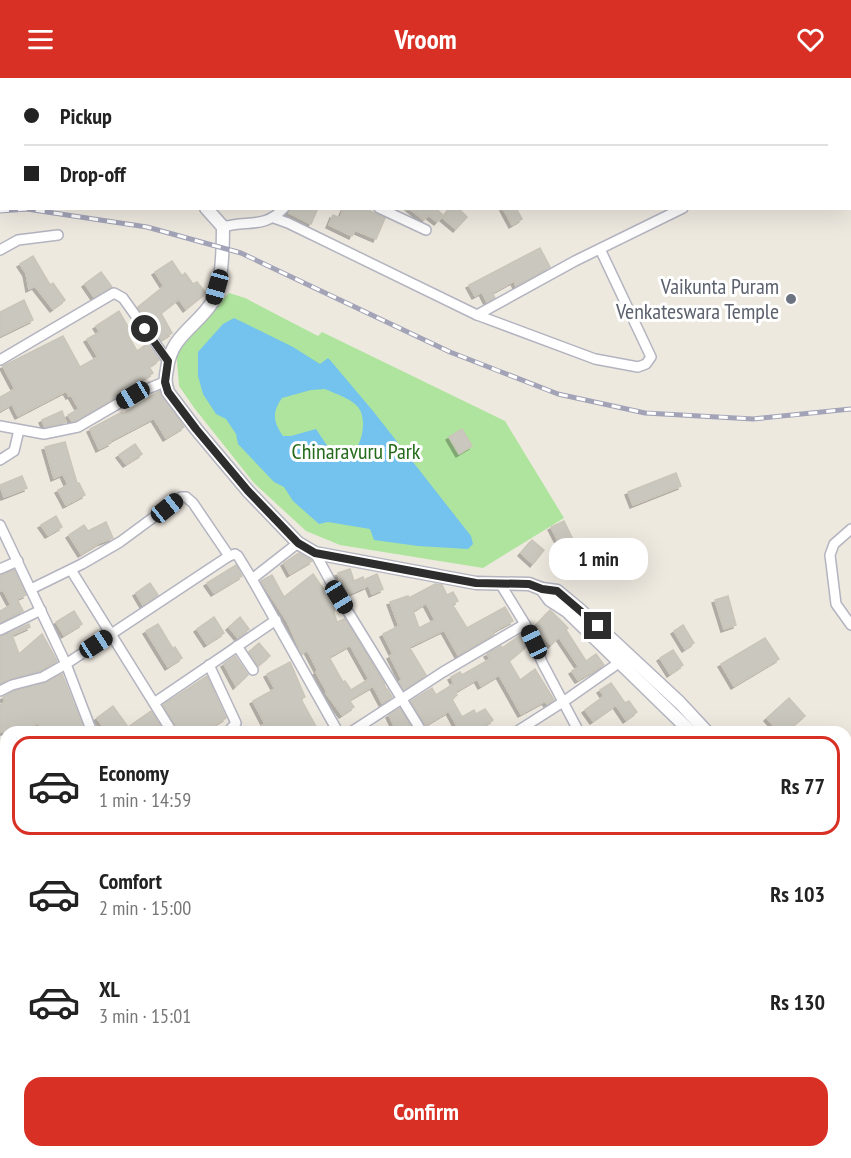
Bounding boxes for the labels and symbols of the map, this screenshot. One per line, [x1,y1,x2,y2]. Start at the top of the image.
car [203,267,231,307]
place label: Vaikunta Puram Venkateswara Temple [615,272,779,325]
marker: Vaikunta Puram Venkateswara Temple [784,292,798,306]
route start [131,315,158,342]
car [113,378,153,412]
park label: Chinaravuru Park [292,437,421,465]
car [147,490,187,526]
callout: 1 min [548,539,648,581]
car [322,577,356,617]
route end [584,612,611,639]
car [518,622,550,662]
car [76,627,116,661]

